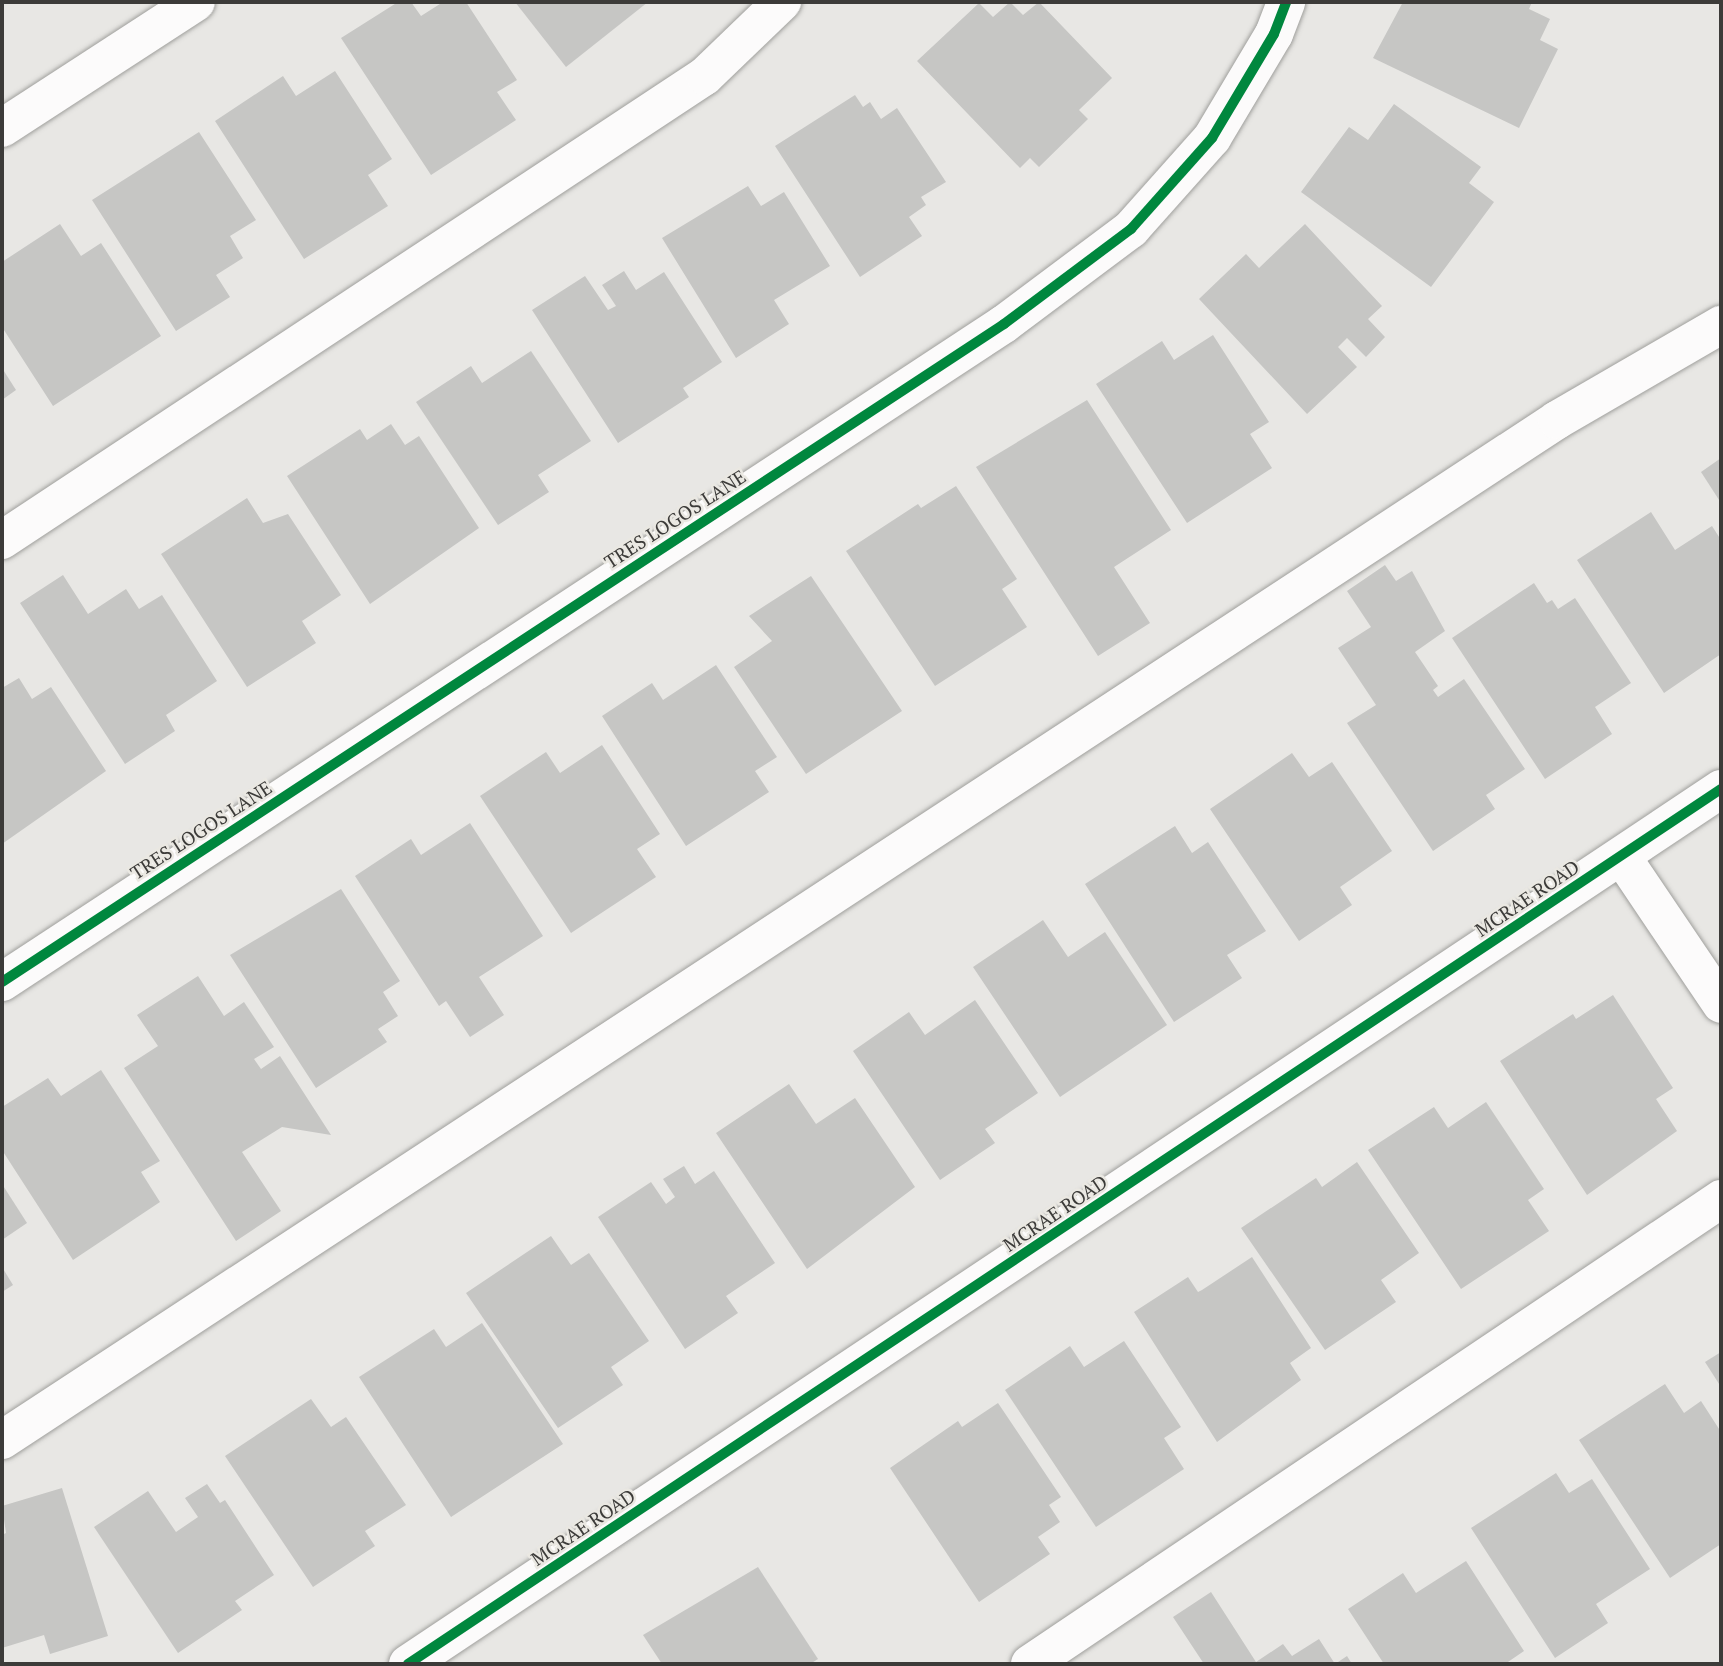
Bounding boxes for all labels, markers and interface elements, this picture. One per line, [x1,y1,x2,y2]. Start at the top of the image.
street label: TRES LOGOS LANE [600,465,750,573]
street label: TRES LOGOS LANE [126,776,276,884]
street label: MCRAE ROAD [1471,855,1583,941]
street label: MCRAE ROAD [999,1170,1111,1256]
street label: MCRAE ROAD [527,1484,639,1570]

